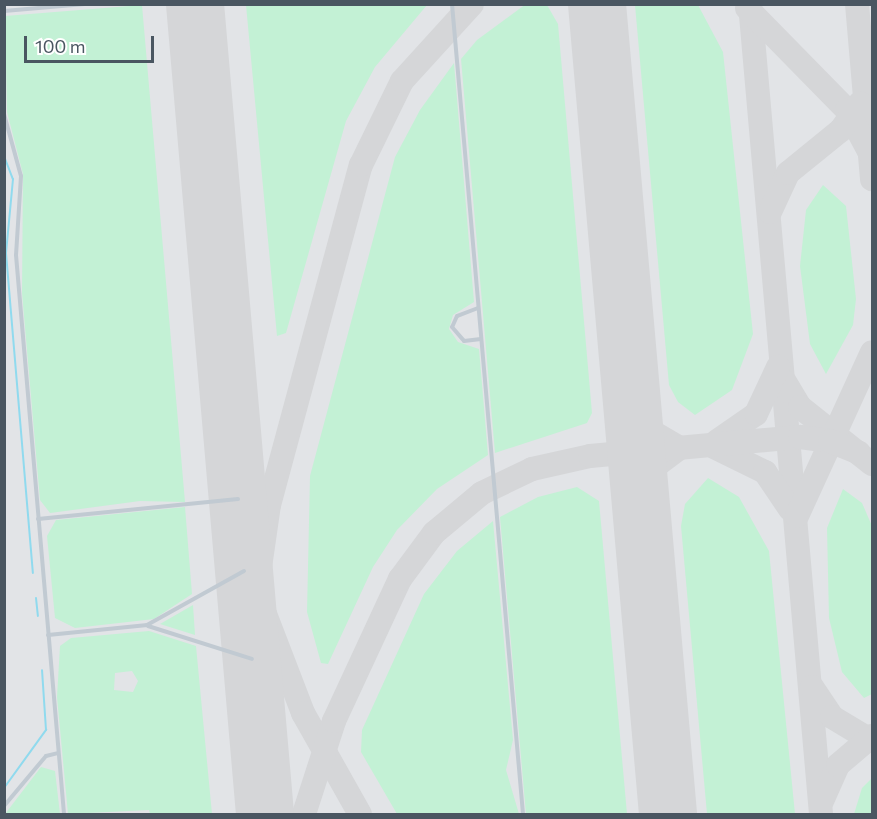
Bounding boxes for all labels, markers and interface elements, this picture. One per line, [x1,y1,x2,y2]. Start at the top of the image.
scale bar [27,24,158,62]
text: 100 m [35,35,85,57]

